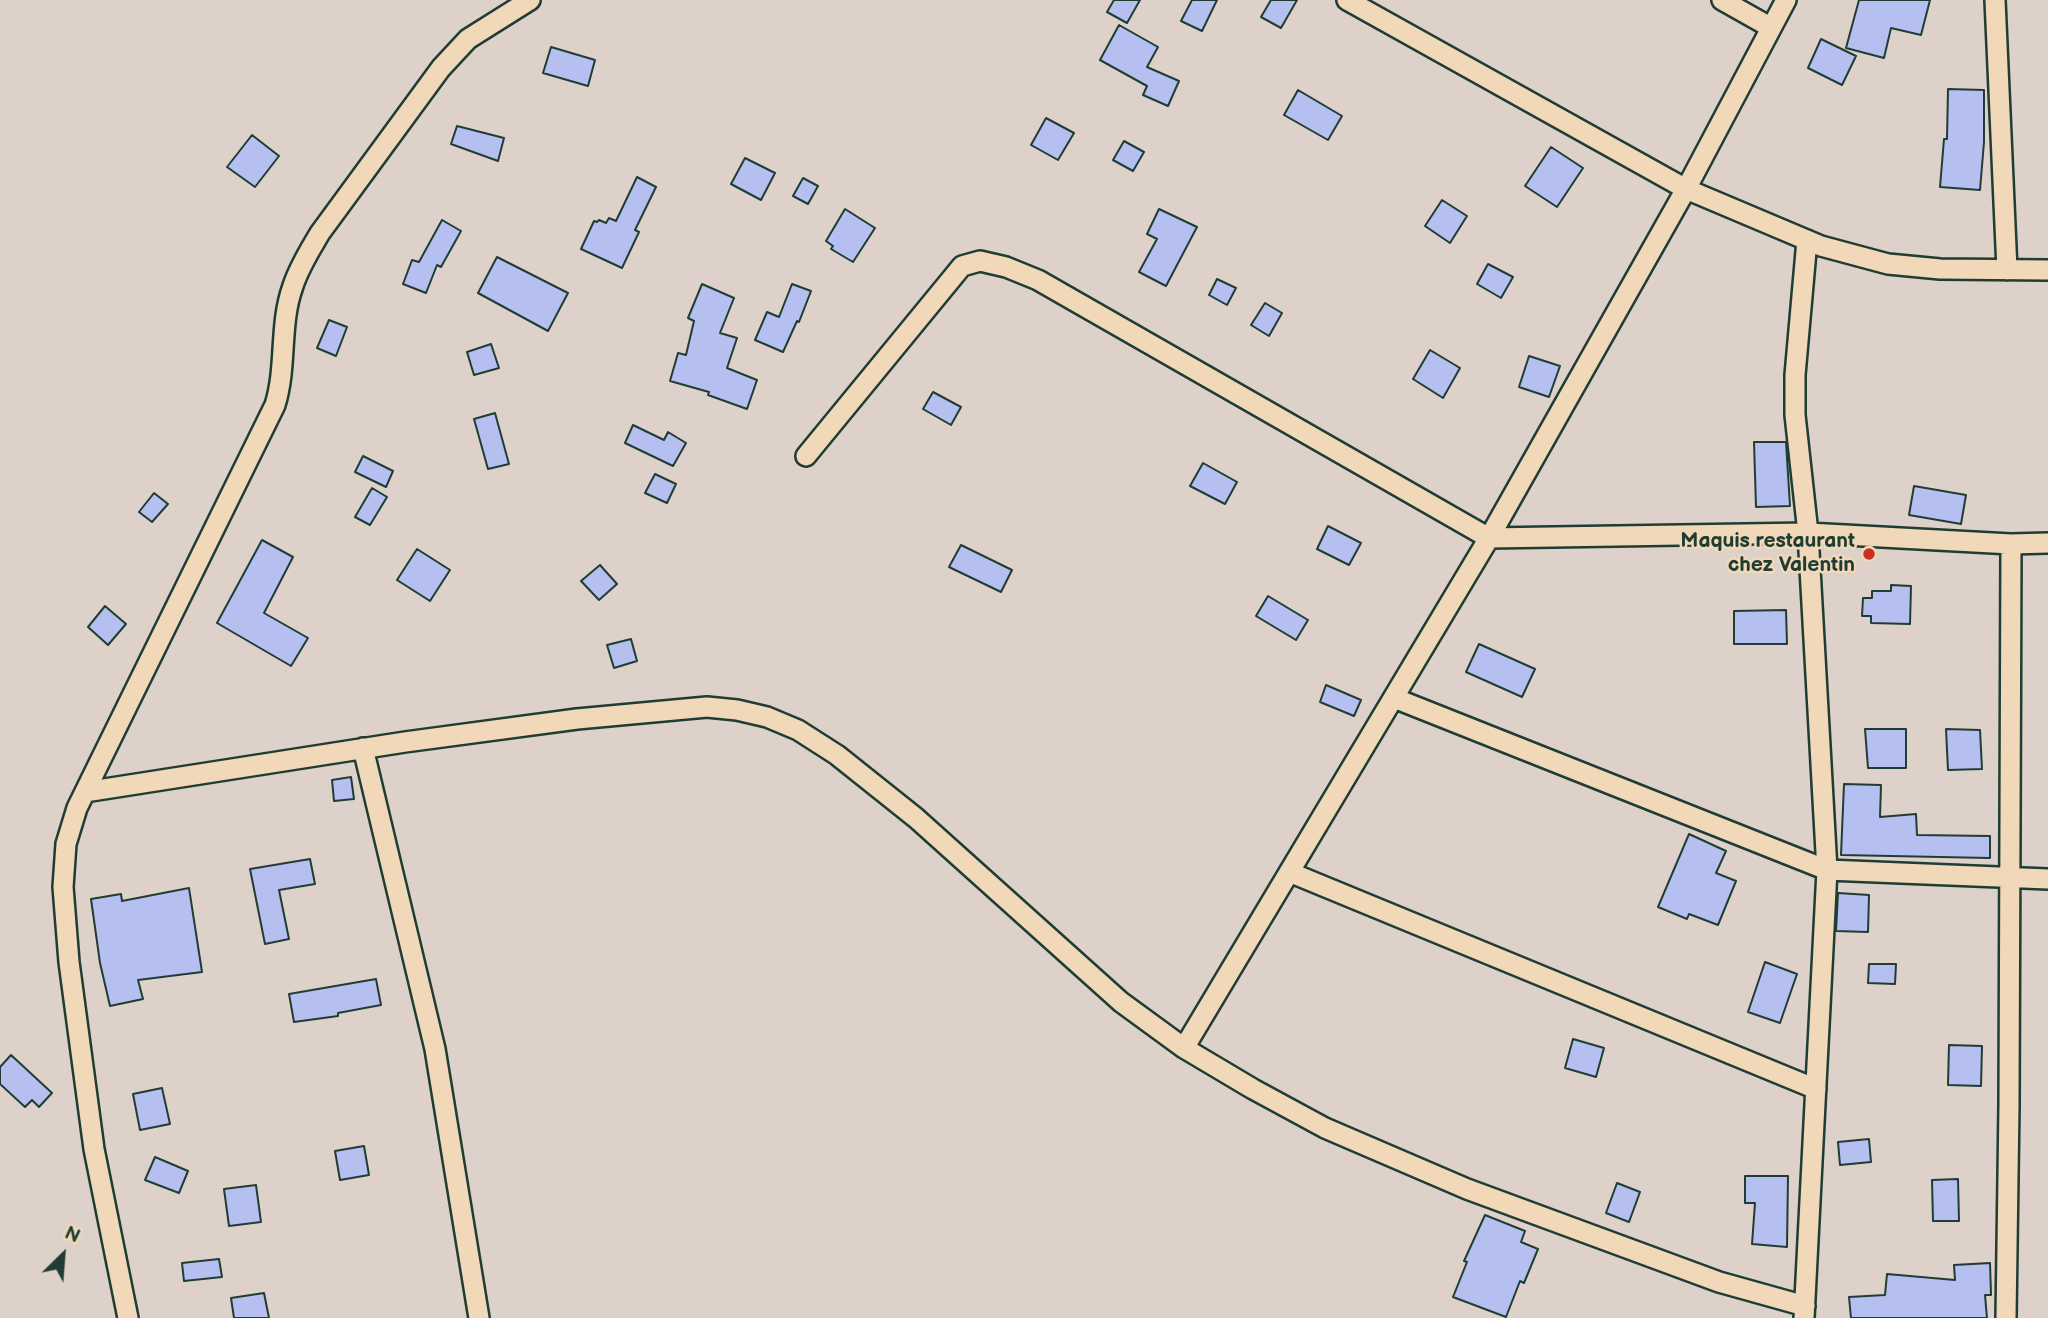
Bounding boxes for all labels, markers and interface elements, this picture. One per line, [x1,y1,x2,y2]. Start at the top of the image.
place label: Maquis restaurant chez Valentin [1680,529,1855,579]
marker: Maquis restaurant chez Valentin [1861,546,1877,562]
north arrow [28,1220,98,1290]
text: N [61,1222,83,1249]

